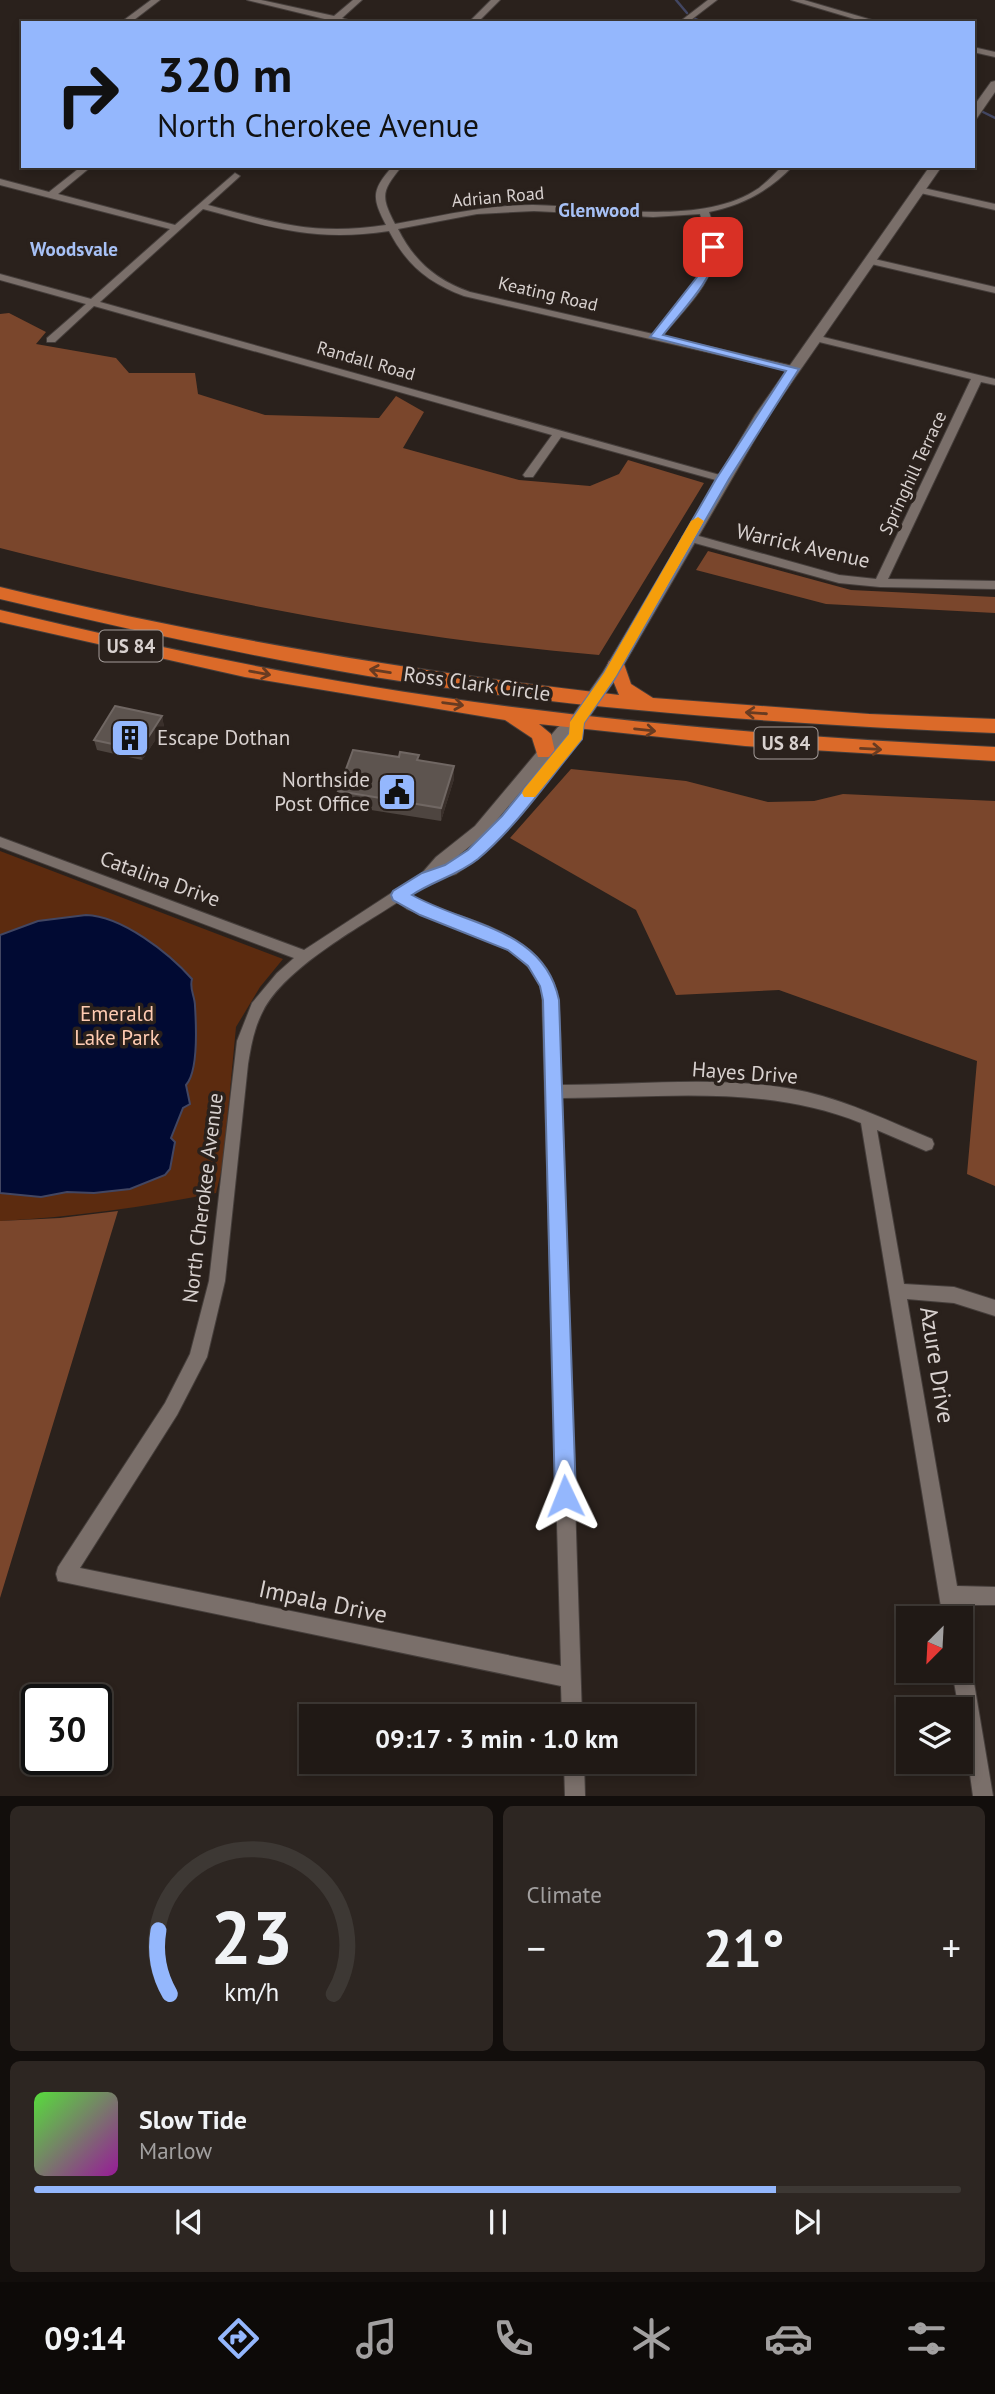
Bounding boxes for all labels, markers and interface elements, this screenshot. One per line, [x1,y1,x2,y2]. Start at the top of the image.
text: 320 m [157,42,292,106]
icon: right [42,49,133,140]
text: North Cherokee Avenue [157,104,479,146]
street label: Adrian Road [451,181,545,212]
district label: Glenwood [558,198,640,222]
pin [683,217,743,277]
icon: arrive [694,228,732,266]
district label: Woodsvale [30,237,118,261]
street label: Keating Road [496,271,600,316]
street label: Randall Road [314,335,418,386]
street label: Springhill Terrace [874,407,951,538]
street label: Warrick Avenue [734,517,873,574]
road number: US 84 [100,631,162,662]
street label: Ross Clark Circle [402,660,552,707]
one-way arrow [369,664,392,677]
one-way arrow [248,666,271,680]
one-way arrow [441,697,464,710]
one-way arrow [744,707,767,720]
building icon: Escape Dothan [109,717,151,759]
place label: Escape Dothan [157,724,290,751]
one-way arrow [633,724,656,737]
road number: US 84 [754,728,818,758]
one-way arrow [860,742,883,755]
place label: Northside Post Office [274,766,370,817]
public building icon: Northside Post Office [376,771,418,813]
street label: Catalina Drive [96,844,224,913]
park label: Emerald Lake Park [74,1000,160,1051]
street label: Hayes Drive [691,1055,799,1090]
street label: North Cherokee Avenue [176,1091,229,1304]
street label: Azure Drive [913,1304,962,1425]
position arrow [528,1459,602,1533]
street label: Impala Drive [256,1573,390,1630]
north arrow [896,1606,973,1684]
map controls [896,1606,973,1774]
speed limit sign: 30 [21,1684,112,1775]
button: layers [896,1697,973,1774]
text: 09:17 · 3 min · 1.0 km [375,1722,619,1755]
text: Climate [527,1880,602,1909]
text: 23 [210,1891,293,1985]
text: 21° [703,1914,785,1981]
text: − [527,1923,546,1972]
text: + [942,1923,961,1972]
text: km/h [224,1976,279,2008]
text: Slow Tide [139,2103,247,2136]
text: Marlow [139,2136,212,2165]
icon: previous [170,2203,208,2241]
icon: pause [479,2203,517,2241]
icon: next [788,2203,826,2241]
icon: directions [214,2314,263,2363]
icon: music [352,2314,401,2363]
icon: phone [489,2314,538,2363]
icon: climate [627,2314,676,2363]
icon: car [764,2314,813,2363]
icon: filters [902,2314,951,2363]
text: 09:14 [44,2317,125,2359]

